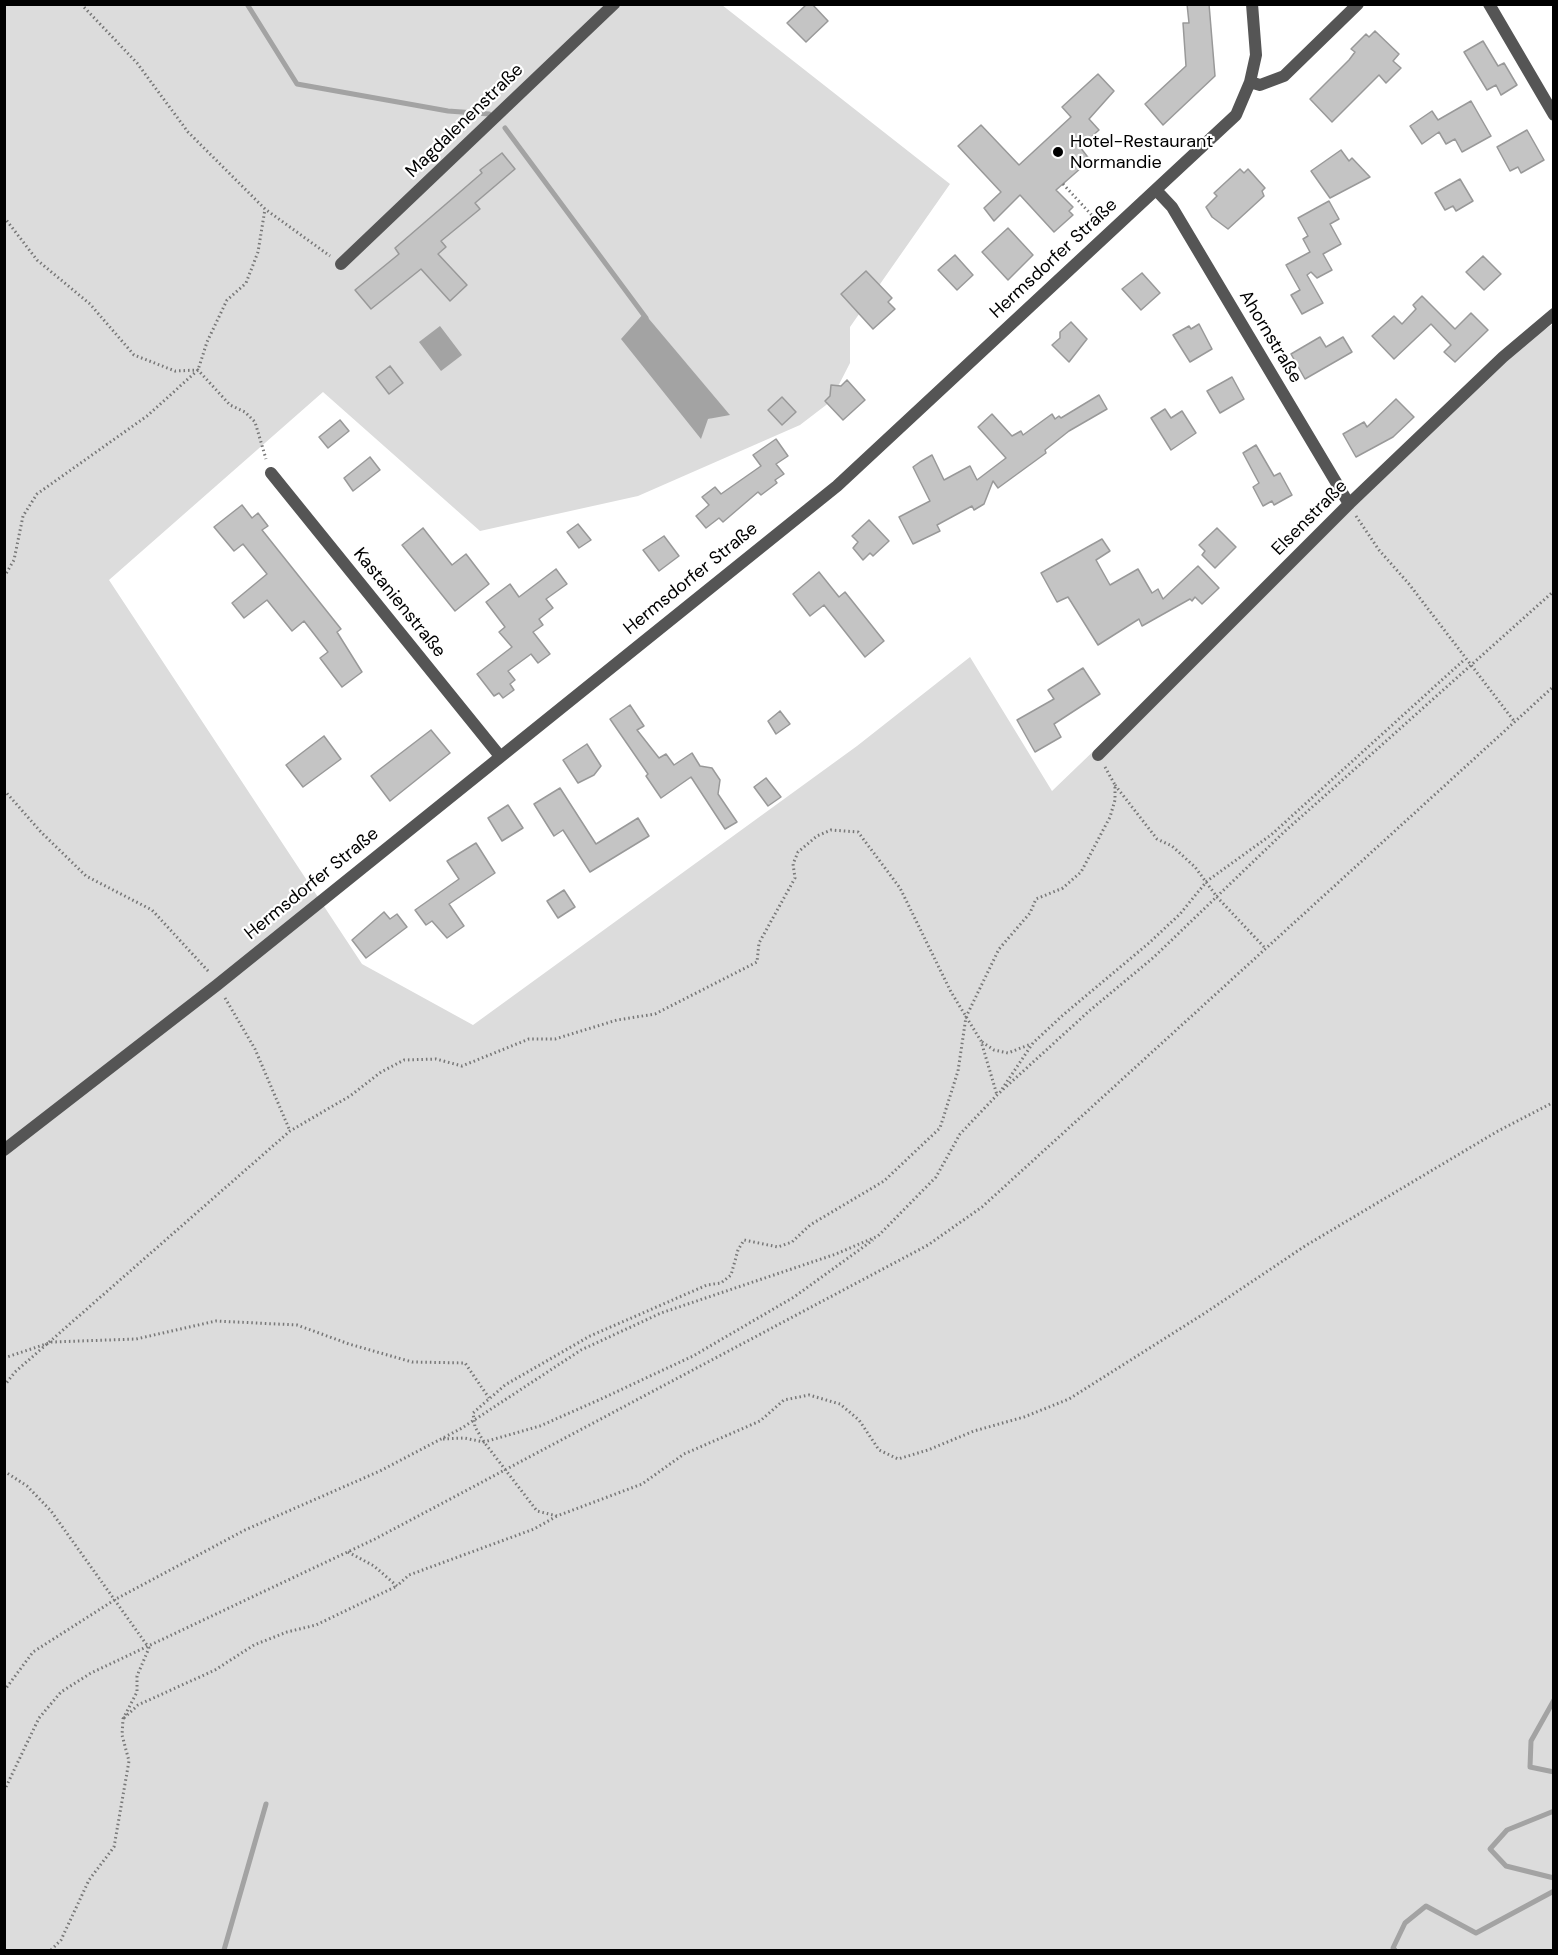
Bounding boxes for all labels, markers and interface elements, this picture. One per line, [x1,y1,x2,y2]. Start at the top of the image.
street label: Magdalenenstraße [402,59,528,183]
place label: Hotel-Restaurant Normandie [1070,131,1213,174]
marker: Hotel-Restaurant Normandie [1051,145,1065,159]
street label: Hermsdorfer Straße [986,194,1122,324]
street label: Ahornstraße [1234,287,1306,387]
street label: Elsenstraße [1268,476,1352,560]
street label: Hermsdorfer Straße [620,518,762,640]
street label: Kastanienstraße [348,544,450,662]
street label: Hermsdorfer Straße [241,823,383,945]

